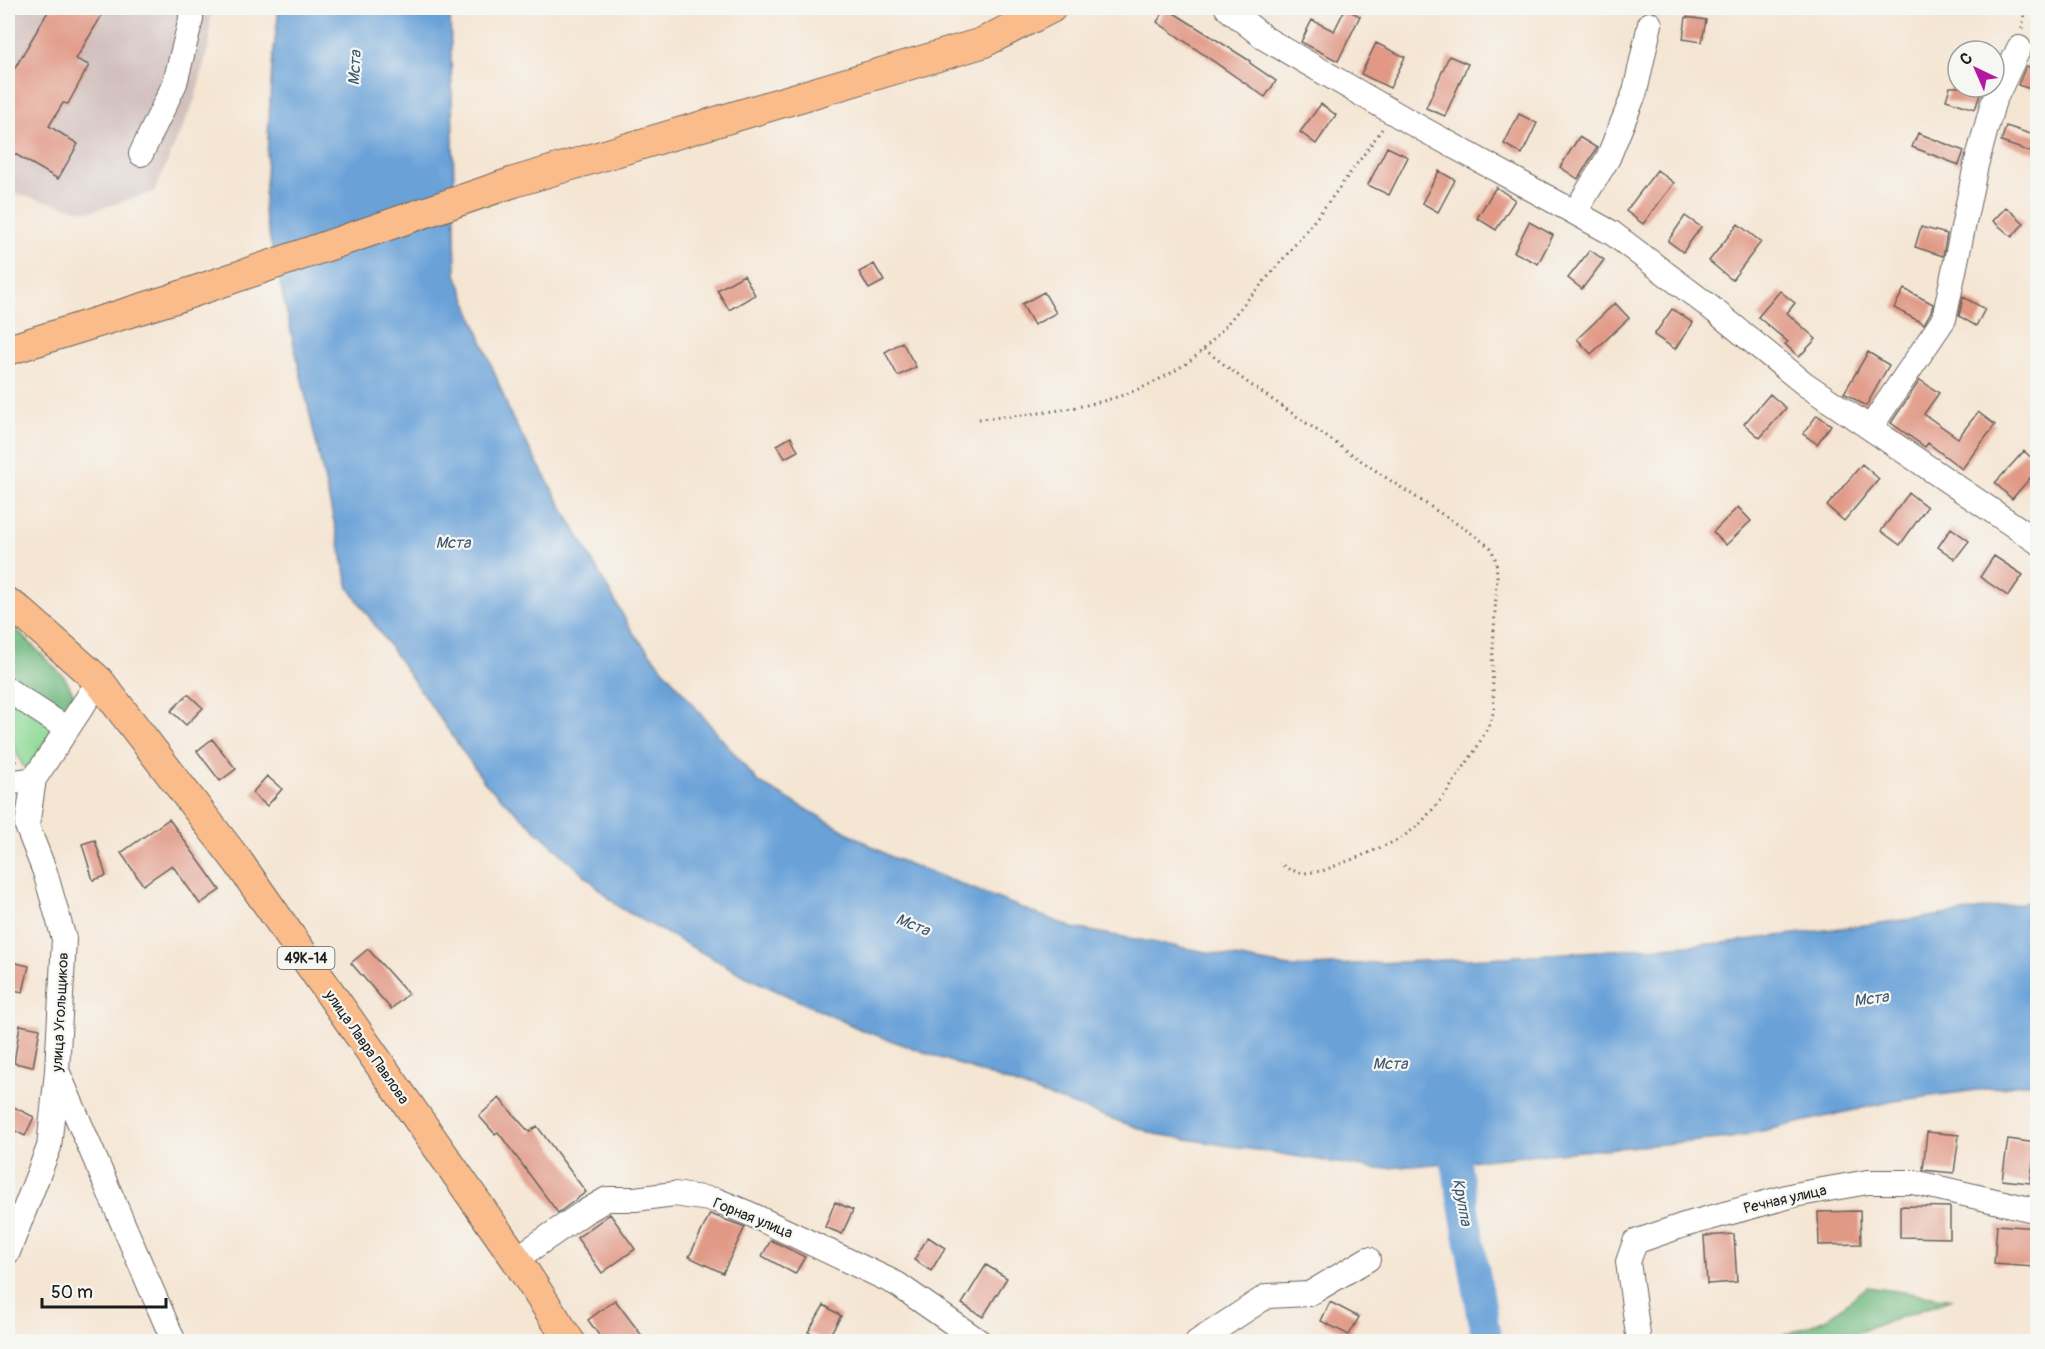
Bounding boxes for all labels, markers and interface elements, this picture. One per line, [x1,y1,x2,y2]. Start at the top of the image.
north arrow [1946,39,2006,99]
text: С [1956,48,1977,70]
water label: Мста [344,49,366,86]
water label: Мста [436,533,472,553]
water label: Мста [893,909,934,941]
road number: 49К-14 [278,947,334,969]
street label: улица Угольщиков [48,952,73,1073]
street label: улица Лавра Павлова [320,986,413,1108]
water label: Мста [1853,986,1891,1011]
water label: Мста [1373,1054,1409,1074]
water label: Круппа [1448,1177,1476,1229]
street label: Речная улица [1742,1181,1828,1218]
street label: Горная улица [710,1194,796,1243]
scale bar [42,1271,166,1309]
text: 50 m [51,1281,93,1304]

